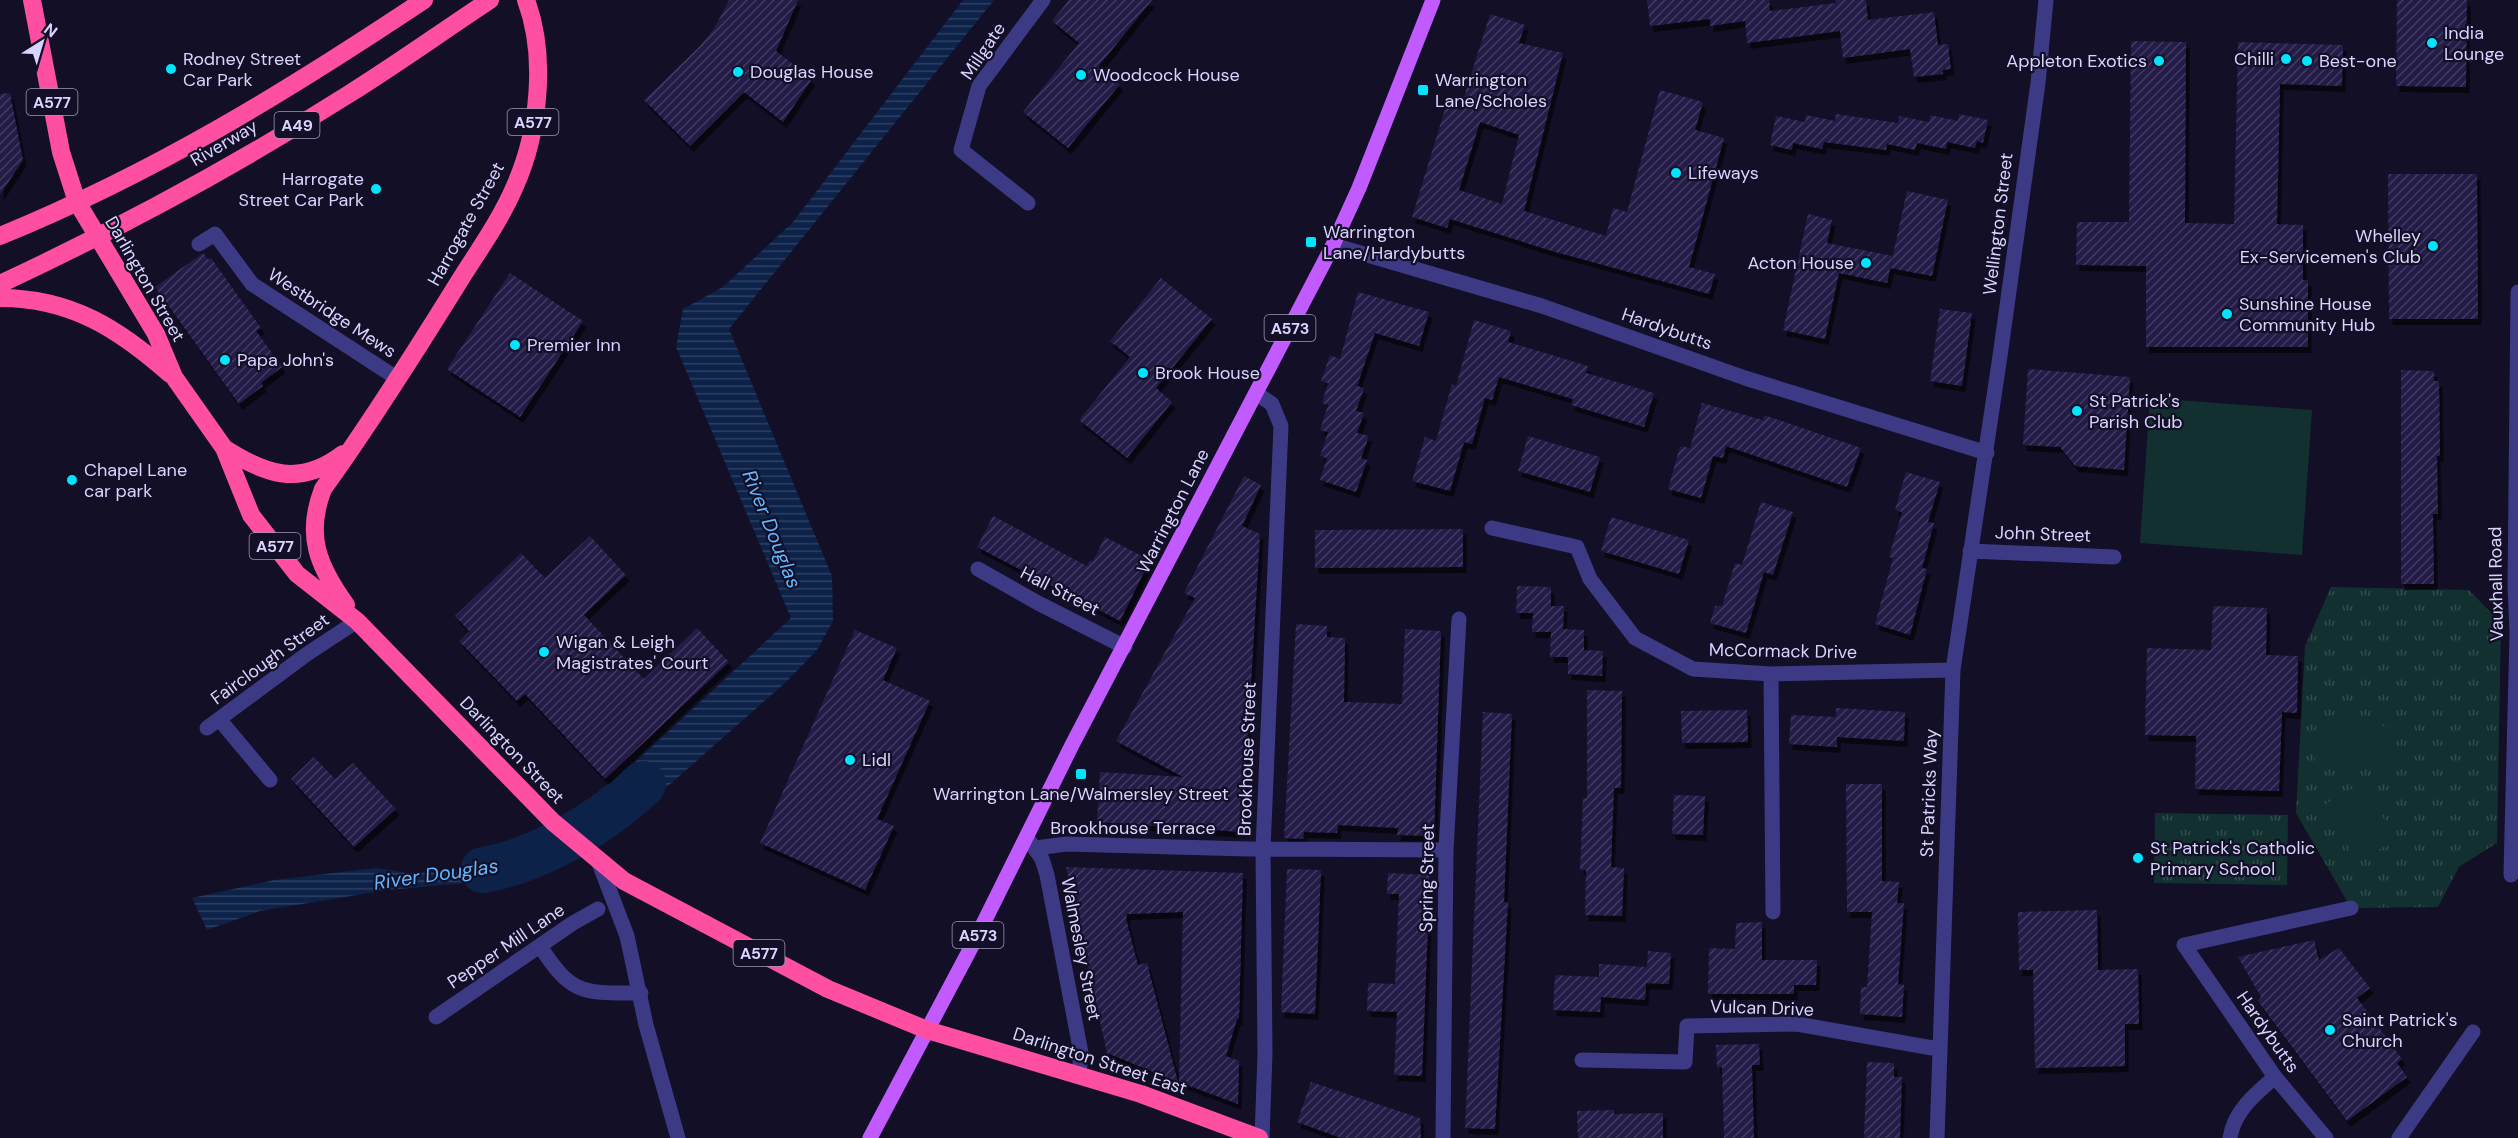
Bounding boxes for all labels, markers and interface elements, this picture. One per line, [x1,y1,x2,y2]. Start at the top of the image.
north arrow [12,12,72,72]
street label: Millgate [955,18,1011,84]
text: N [40,19,62,42]
place label: India Lounge [2444,21,2504,66]
marker: India Lounge [2425,36,2439,50]
place label: Rodney Street Car Park [183,47,301,92]
place label: Chilli [2234,47,2274,71]
place label: Appleton Exotics [2006,49,2147,73]
place label: Best-one [2319,49,2397,73]
marker: Chilli [2279,52,2293,66]
marker: Appleton Exotics [2152,54,2166,68]
marker: Best-one [2300,54,2314,68]
place label: Douglas House [750,60,874,84]
marker: Rodney Street Car Park [164,62,178,76]
place label: Woodcock House [1093,63,1240,87]
marker: Douglas House [731,65,745,79]
marker: Woodcock House [1074,68,1088,82]
place label: Warrington Lane/Scholes [1435,68,1547,113]
marker: Warrington Lane/Scholes [1416,83,1430,97]
road number: A577 [26,89,78,115]
road number: A577 [508,109,558,135]
road number: A49 [274,112,320,138]
street label: Riverway [186,114,262,172]
street label: Wellington Street [1977,152,2019,296]
street label: Harrogate Street [422,158,510,290]
place label: Lifeways [1688,161,1759,185]
marker: Lifeways [1669,166,1683,180]
place label: Harrogate Street Car Park [239,167,364,212]
marker: Harrogate Street Car Park [369,182,383,196]
street label: Darlington Street [99,212,191,346]
place label: Warrington Lane/Hardybutts [1323,220,1465,265]
place label: Whelley Ex-Servicemen's Club [2240,224,2421,269]
marker: Warrington Lane/Hardybutts [1304,235,1318,249]
marker: Whelley Ex-Servicemen's Club [2426,239,2440,253]
place label: Acton House [1747,251,1854,275]
marker: Acton House [1859,256,1873,270]
street label: Westbridge Mews [263,263,401,363]
place label: Sunshine House Community Hub [2239,292,2375,337]
street label: Hardybutts [1618,302,1716,356]
marker: Sunshine House Community Hub [2220,307,2234,321]
road number: A573 [1264,315,1316,341]
place label: Premier Inn [527,333,621,357]
marker: Premier Inn [508,338,522,352]
place label: Papa John's [237,348,334,372]
marker: Papa John's [218,353,232,367]
place label: Brook House [1155,361,1260,385]
marker: Brook House [1136,366,1150,380]
place label: St Patrick's Parish Club [2089,389,2182,434]
marker: St Patrick's Parish Club [2070,404,2084,418]
street label: Warrington Lane [1131,445,1215,577]
place label: Chapel Lane car park [84,458,187,503]
water label: River Douglas [736,466,808,592]
marker: Chapel Lane car park [65,473,79,487]
street label: John Street [1995,520,2091,548]
street label: Vauxhall Road [2483,526,2509,642]
road number: A577 [250,533,300,559]
street label: Hall Street [1016,561,1104,621]
street label: Fairclough Street [206,608,334,710]
place label: Wigan & Leigh Magistrates' Court [556,630,709,675]
street label: McCormack Drive [1709,638,1857,664]
marker: Wigan & Leigh Magistrates' Court [537,645,551,659]
street label: Brookhouse Street [1232,682,1262,836]
street label: Darlington Street [454,691,570,809]
street label: St Patricks Way [1915,728,1943,858]
place label: Lidl [862,748,891,772]
marker: Lidl [843,753,857,767]
marker: Warrington Lane/Walmersley Street [1074,767,1088,781]
place label: Warrington Lane/Walmersley Street [933,782,1229,806]
street label: Brookhouse Terrace [1050,816,1216,840]
street label: Spring Street [1414,823,1440,933]
place label: St Patrick's Catholic Primary School [2150,836,2315,881]
marker: St Patrick's Catholic Primary School [2131,851,2145,865]
water label: River Douglas [372,852,500,896]
street label: Walmesley Street [1055,875,1107,1023]
street label: Pepper Mill Lane [443,898,569,994]
road number: A573 [952,922,1004,948]
road number: A577 [734,940,784,966]
street label: Hardybutts [2231,986,2305,1078]
street label: Vulcan Drive [1710,994,1814,1022]
place label: Saint Patrick's Church [2342,1008,2458,1053]
street label: Darlington Street East [1010,1022,1190,1100]
marker: Saint Patrick's Church [2323,1023,2337,1037]

